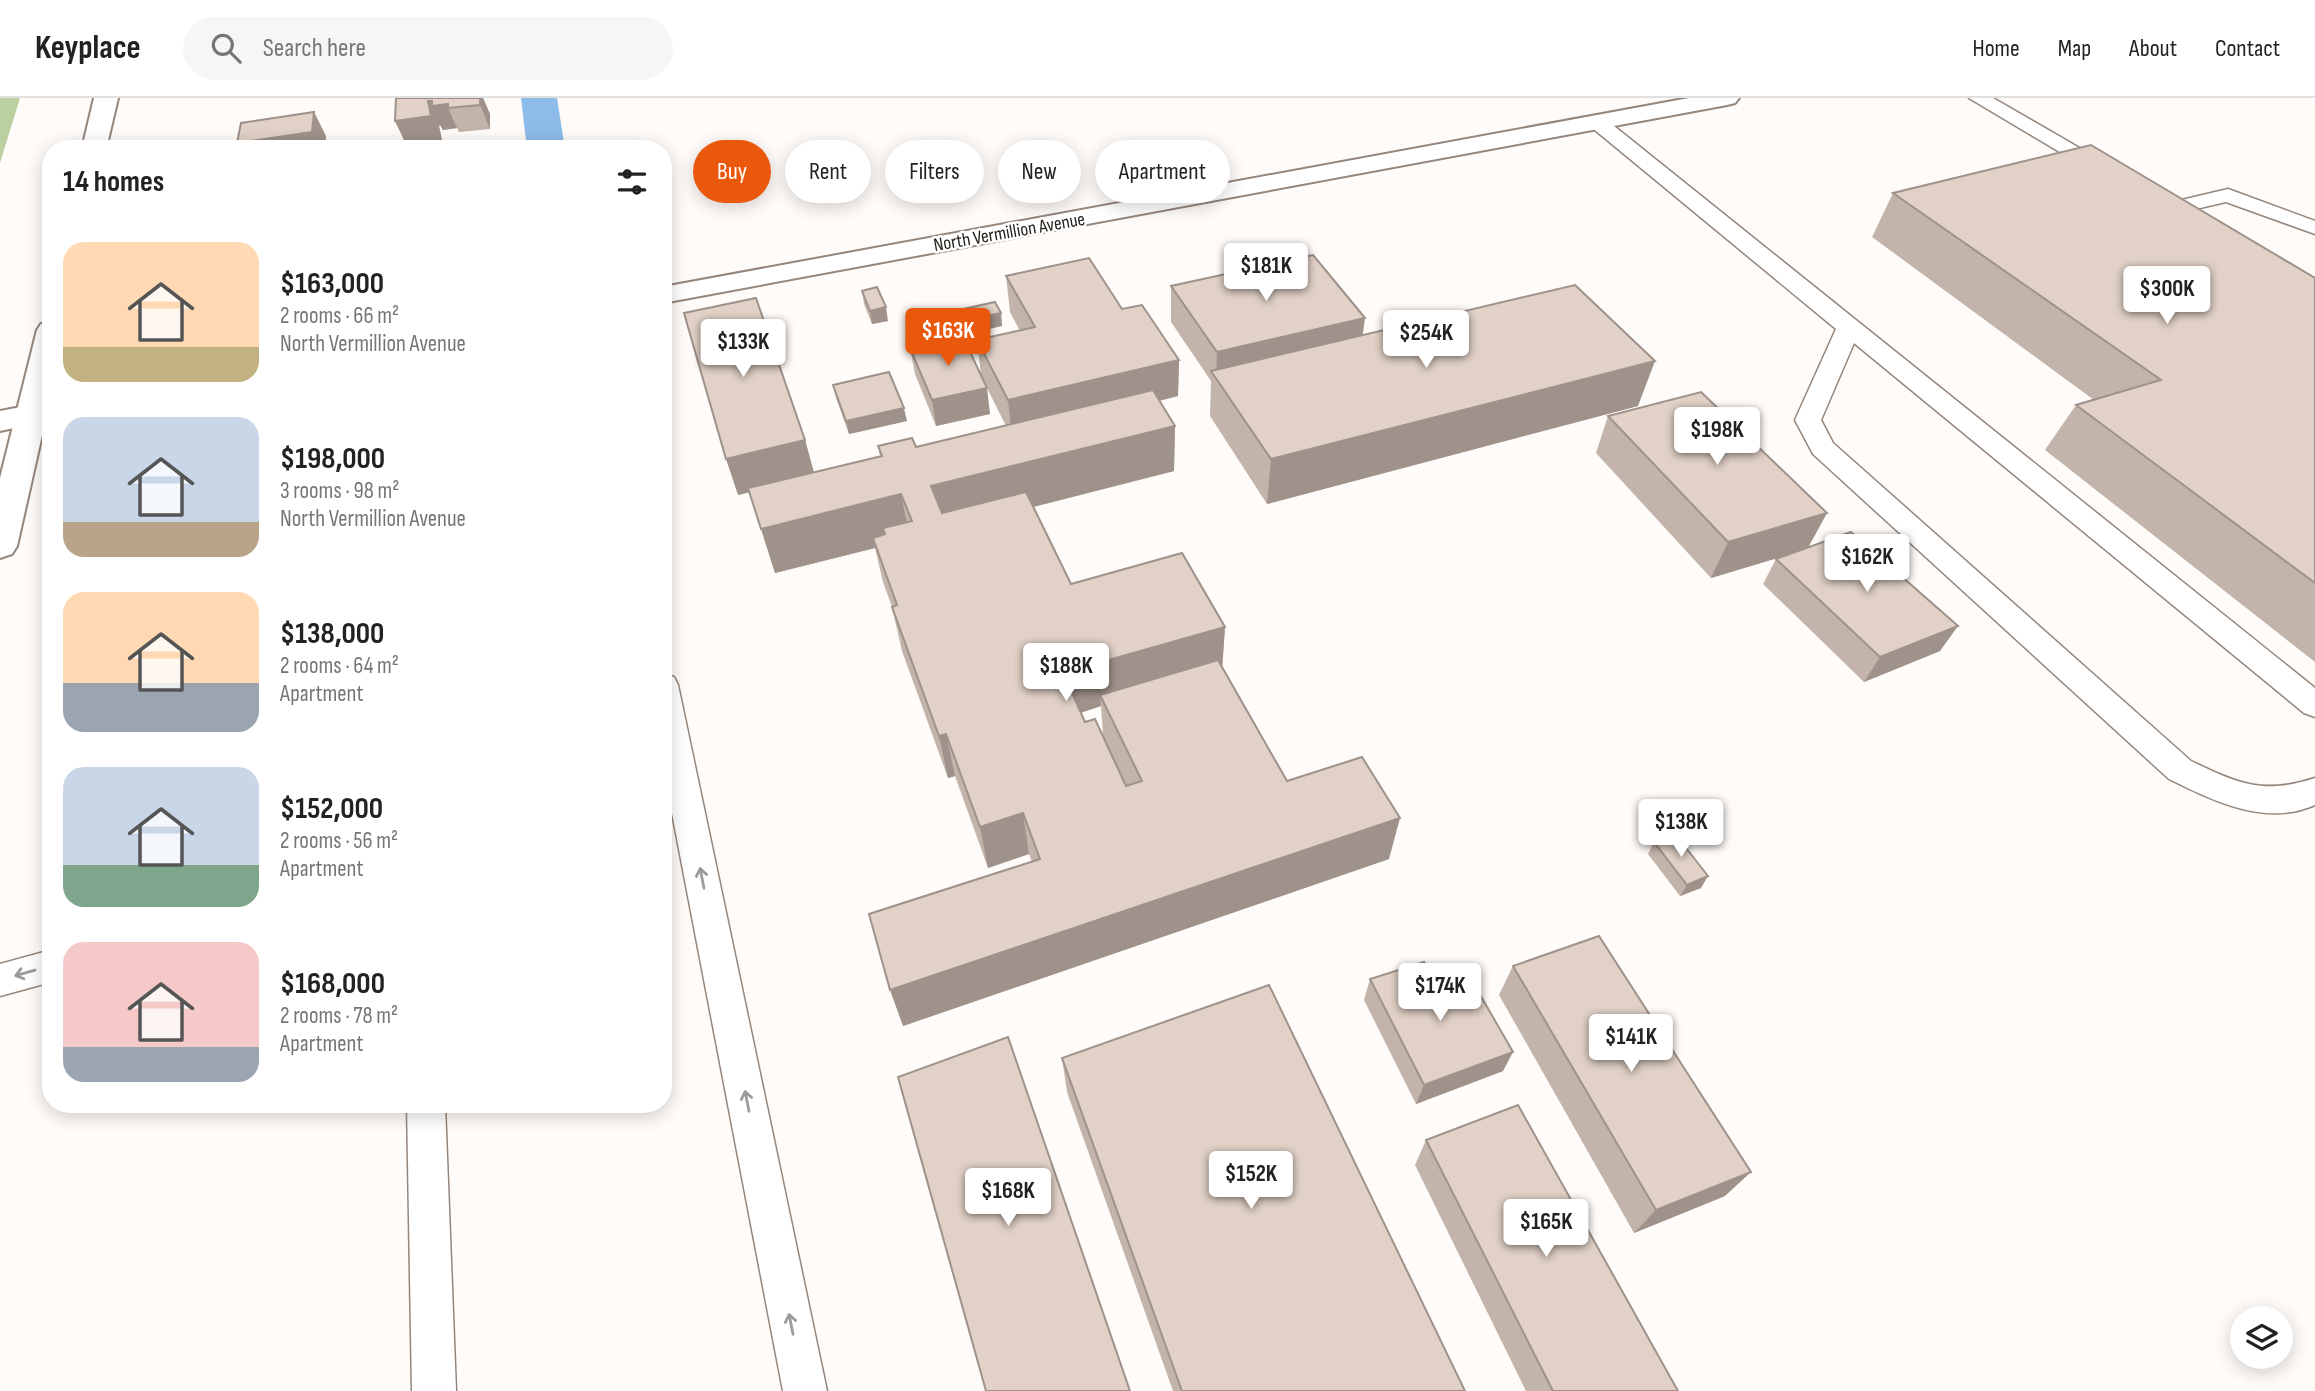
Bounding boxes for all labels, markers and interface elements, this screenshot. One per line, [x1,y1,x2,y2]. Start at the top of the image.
search box [183,17,673,80]
text: Keyplace [35,28,141,68]
icon: search [207,29,245,67]
text: Search here [263,33,366,64]
text: Home [1972,34,2020,63]
text: Map [2058,34,2091,63]
text: About [2129,34,2177,63]
text: Contact [2215,34,2280,63]
chip: Buy [693,140,771,203]
chip: Rent [785,140,871,203]
chip: Filters [885,140,984,203]
chip: New [998,140,1081,203]
chip: Apartment [1095,140,1230,203]
icon: filters [613,163,651,201]
text: 14 homes [63,164,164,200]
street label: North Vermillion Avenue [932,208,1087,257]
pin: $181K [1217,244,1315,303]
text: $181K [1240,252,1292,280]
text: $163,000 [280,266,384,302]
pin: $300K [2118,266,2216,326]
icon: home [119,270,203,354]
text: $300K [2139,275,2195,303]
text: 2 rooms · 66 m² [280,302,399,330]
pin: $163K [899,308,997,368]
pin: $254K [1377,310,1475,370]
text: $163K [921,317,975,345]
text: $254K [1399,319,1453,347]
pin: $133K [694,320,792,379]
text: $133K [717,328,769,356]
text: North Vermillion Avenue [280,330,466,358]
pin: $198K [1668,408,1766,467]
text: $198K [1690,416,1744,444]
text: $198,000 [280,441,385,477]
icon: home [119,445,203,529]
text: 3 rooms · 98 m² [280,477,399,505]
text: North Vermillion Avenue [280,505,466,533]
pin: $162K [1818,534,1916,594]
text: $162K [1840,543,1894,571]
text: $138,000 [280,616,384,652]
icon: home [119,620,203,704]
pin: $188K [1017,644,1115,703]
text: 2 rooms · 64 m² [280,652,399,680]
text: $188K [1039,652,1093,680]
text: Apartment [280,680,364,708]
text: $152,000 [280,791,383,827]
icon: home [119,795,203,879]
pin: $138K [1632,800,1730,859]
text: $138K [1654,808,1708,836]
text: 2 rooms · 56 m² [280,827,398,855]
text: Apartment [280,855,364,883]
one-way arrow [695,867,708,890]
pin: $174K [1391,964,1489,1023]
text: $168,000 [280,966,385,1002]
one-way arrow [15,967,37,980]
icon: home [119,970,203,1054]
text: $174K [1414,972,1466,1000]
text: 2 rooms · 78 m² [280,1002,398,1030]
pin: $141K [1582,1014,1680,1074]
text: $141K [1605,1023,1657,1051]
text: Apartment [280,1030,364,1058]
one-way arrow [739,1090,753,1113]
pin: $152K [1202,1152,1300,1211]
text: $152K [1225,1160,1277,1188]
pin: $168K [959,1168,1057,1228]
text: $168K [981,1177,1035,1205]
pin: $165K [1497,1200,1595,1259]
text: $165K [1519,1208,1573,1236]
map controls [2230,1306,2293,1369]
button: layers [2230,1306,2293,1369]
one-way arrow [784,1313,798,1336]

